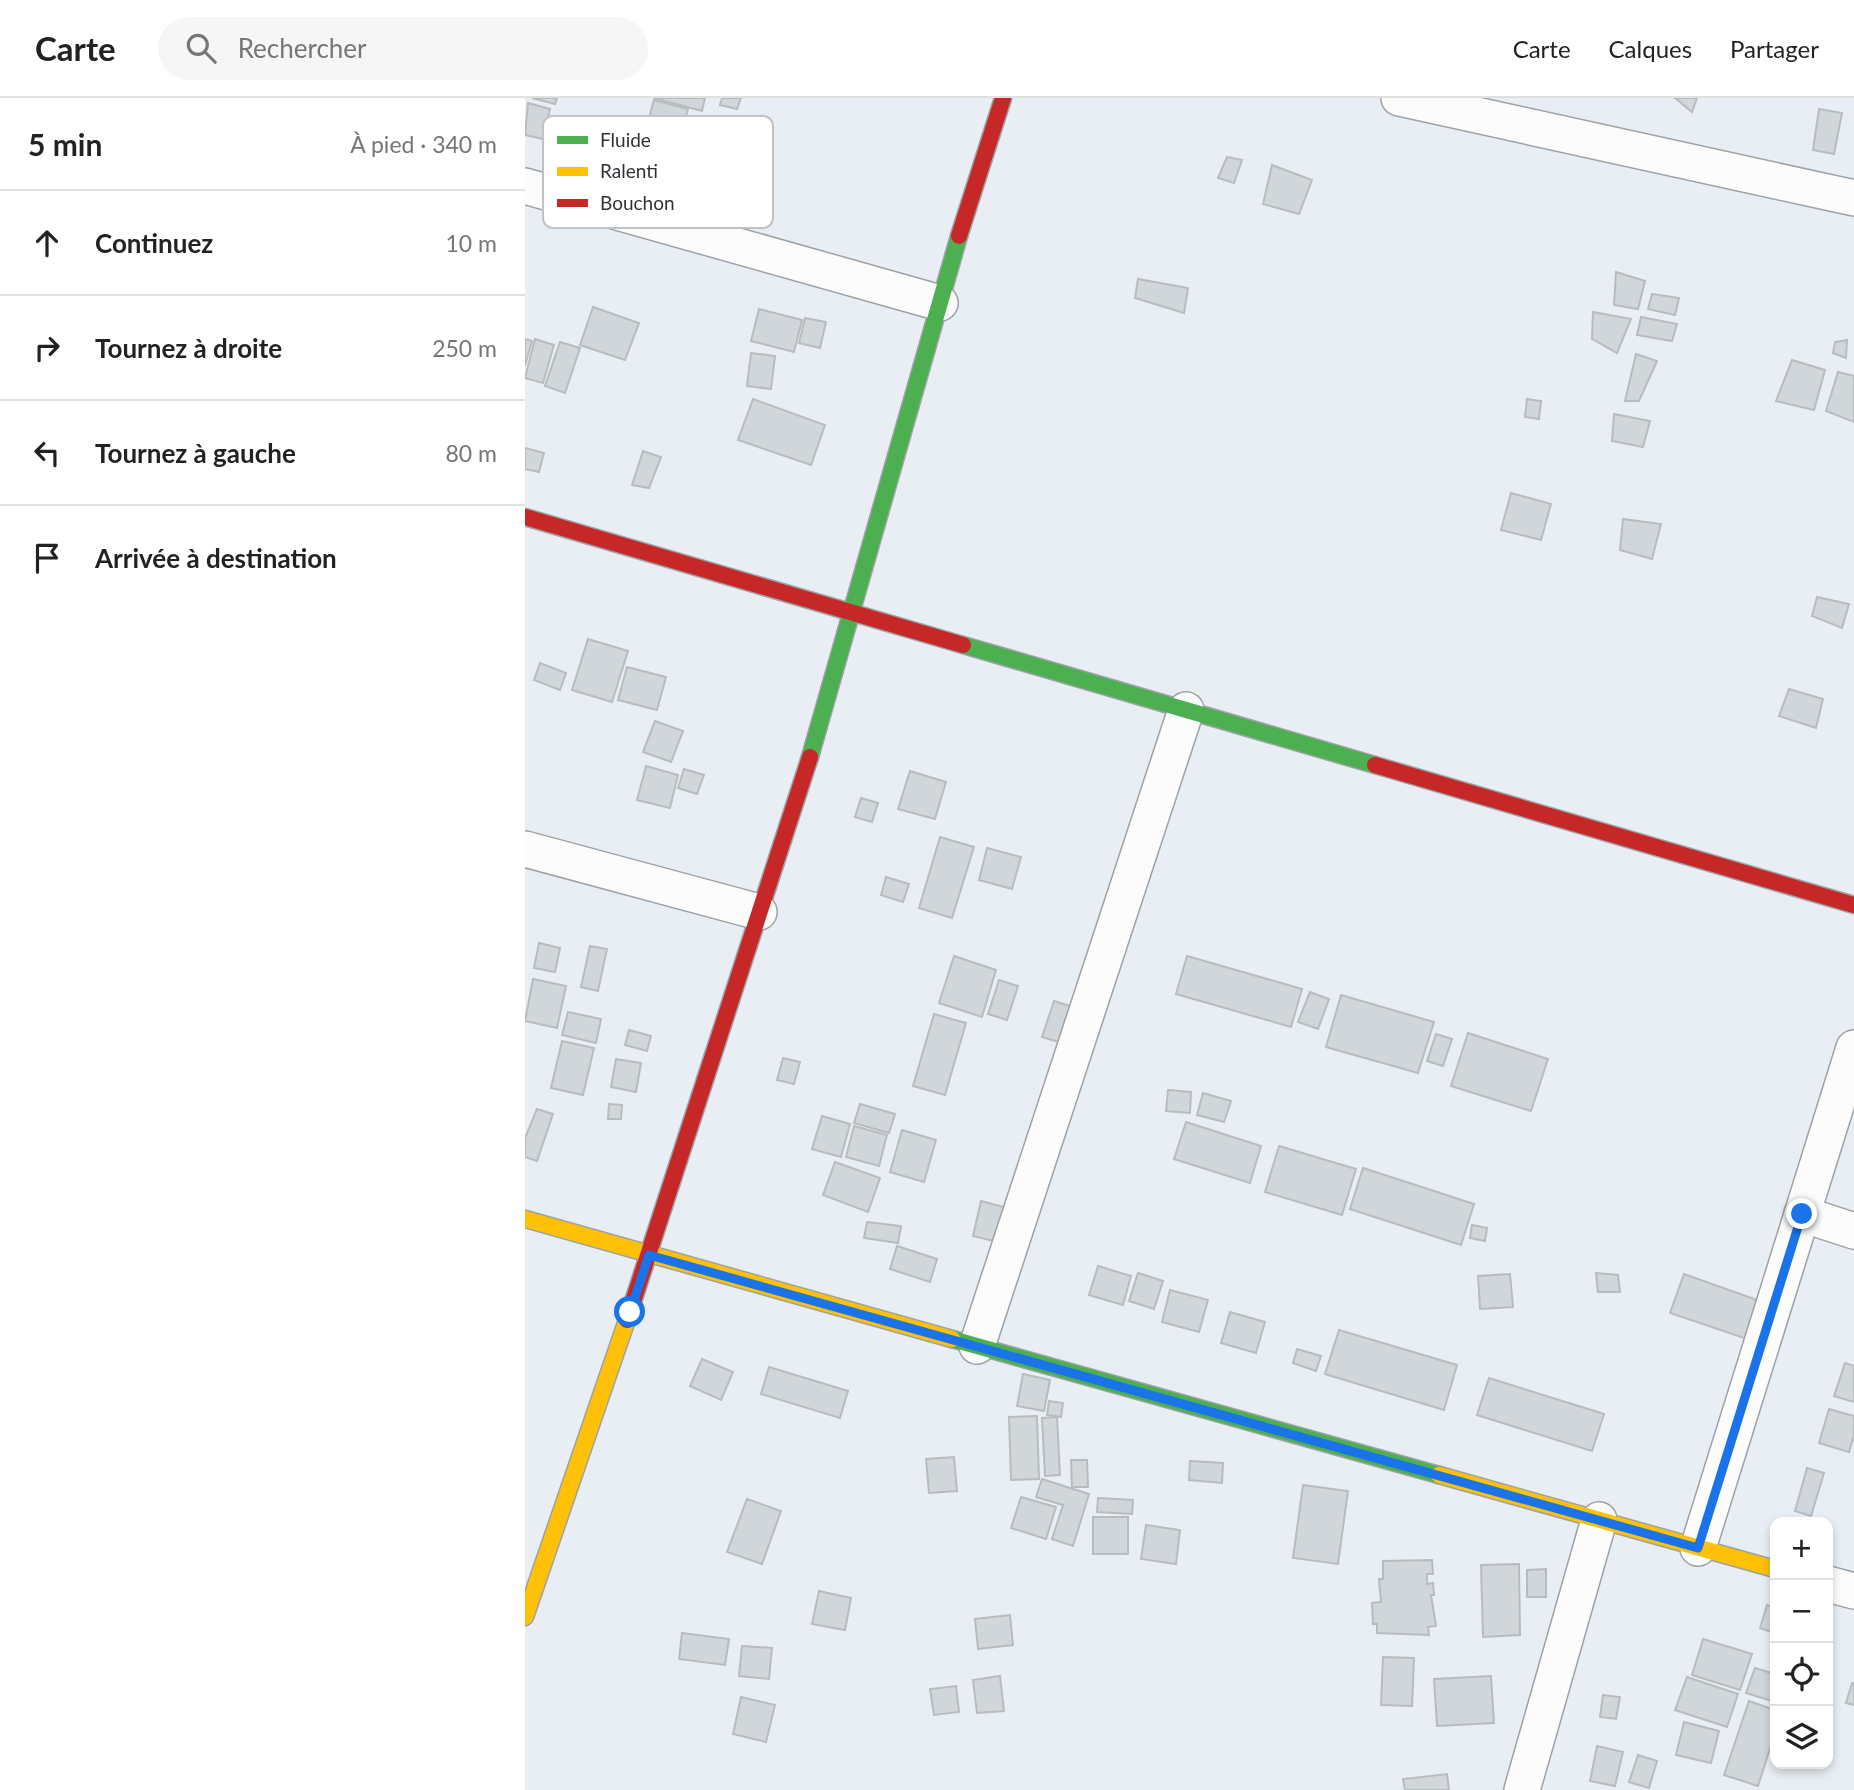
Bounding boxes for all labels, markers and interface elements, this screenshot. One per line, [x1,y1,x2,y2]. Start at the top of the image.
search box [158,17,648,80]
text: Carte [35,28,116,68]
icon: search [182,29,220,67]
text: Rechercher [238,32,367,64]
text: Carte [1513,34,1571,63]
text: Calques [1609,34,1692,63]
text: Partager [1730,34,1819,63]
legend [543,116,773,228]
text: 5 min [28,126,102,162]
text: Fluide [600,128,651,151]
text: À pied · 340 m [350,130,497,158]
text: Ralenti [600,159,658,182]
text: Bouchon [600,191,675,214]
icon: ahead [28,224,66,262]
text: Continuez [95,227,213,259]
text: 10 m [446,229,497,257]
icon: right [28,329,66,367]
text: Tournez à droite [95,332,282,364]
text: 250 m [432,334,497,362]
icon: left [28,434,66,472]
text: Tournez à gauche [95,437,296,469]
text: 80 m [446,439,497,467]
icon: arrive [28,539,66,577]
text: Arrivée à destination [95,542,337,574]
route end [1786,1198,1817,1229]
route start [614,1296,645,1327]
map controls [1770,1517,1833,1769]
button: + [1770,1517,1833,1580]
button: − [1770,1580,1833,1643]
button: locate [1770,1643,1833,1706]
button: layers [1770,1706,1833,1769]

